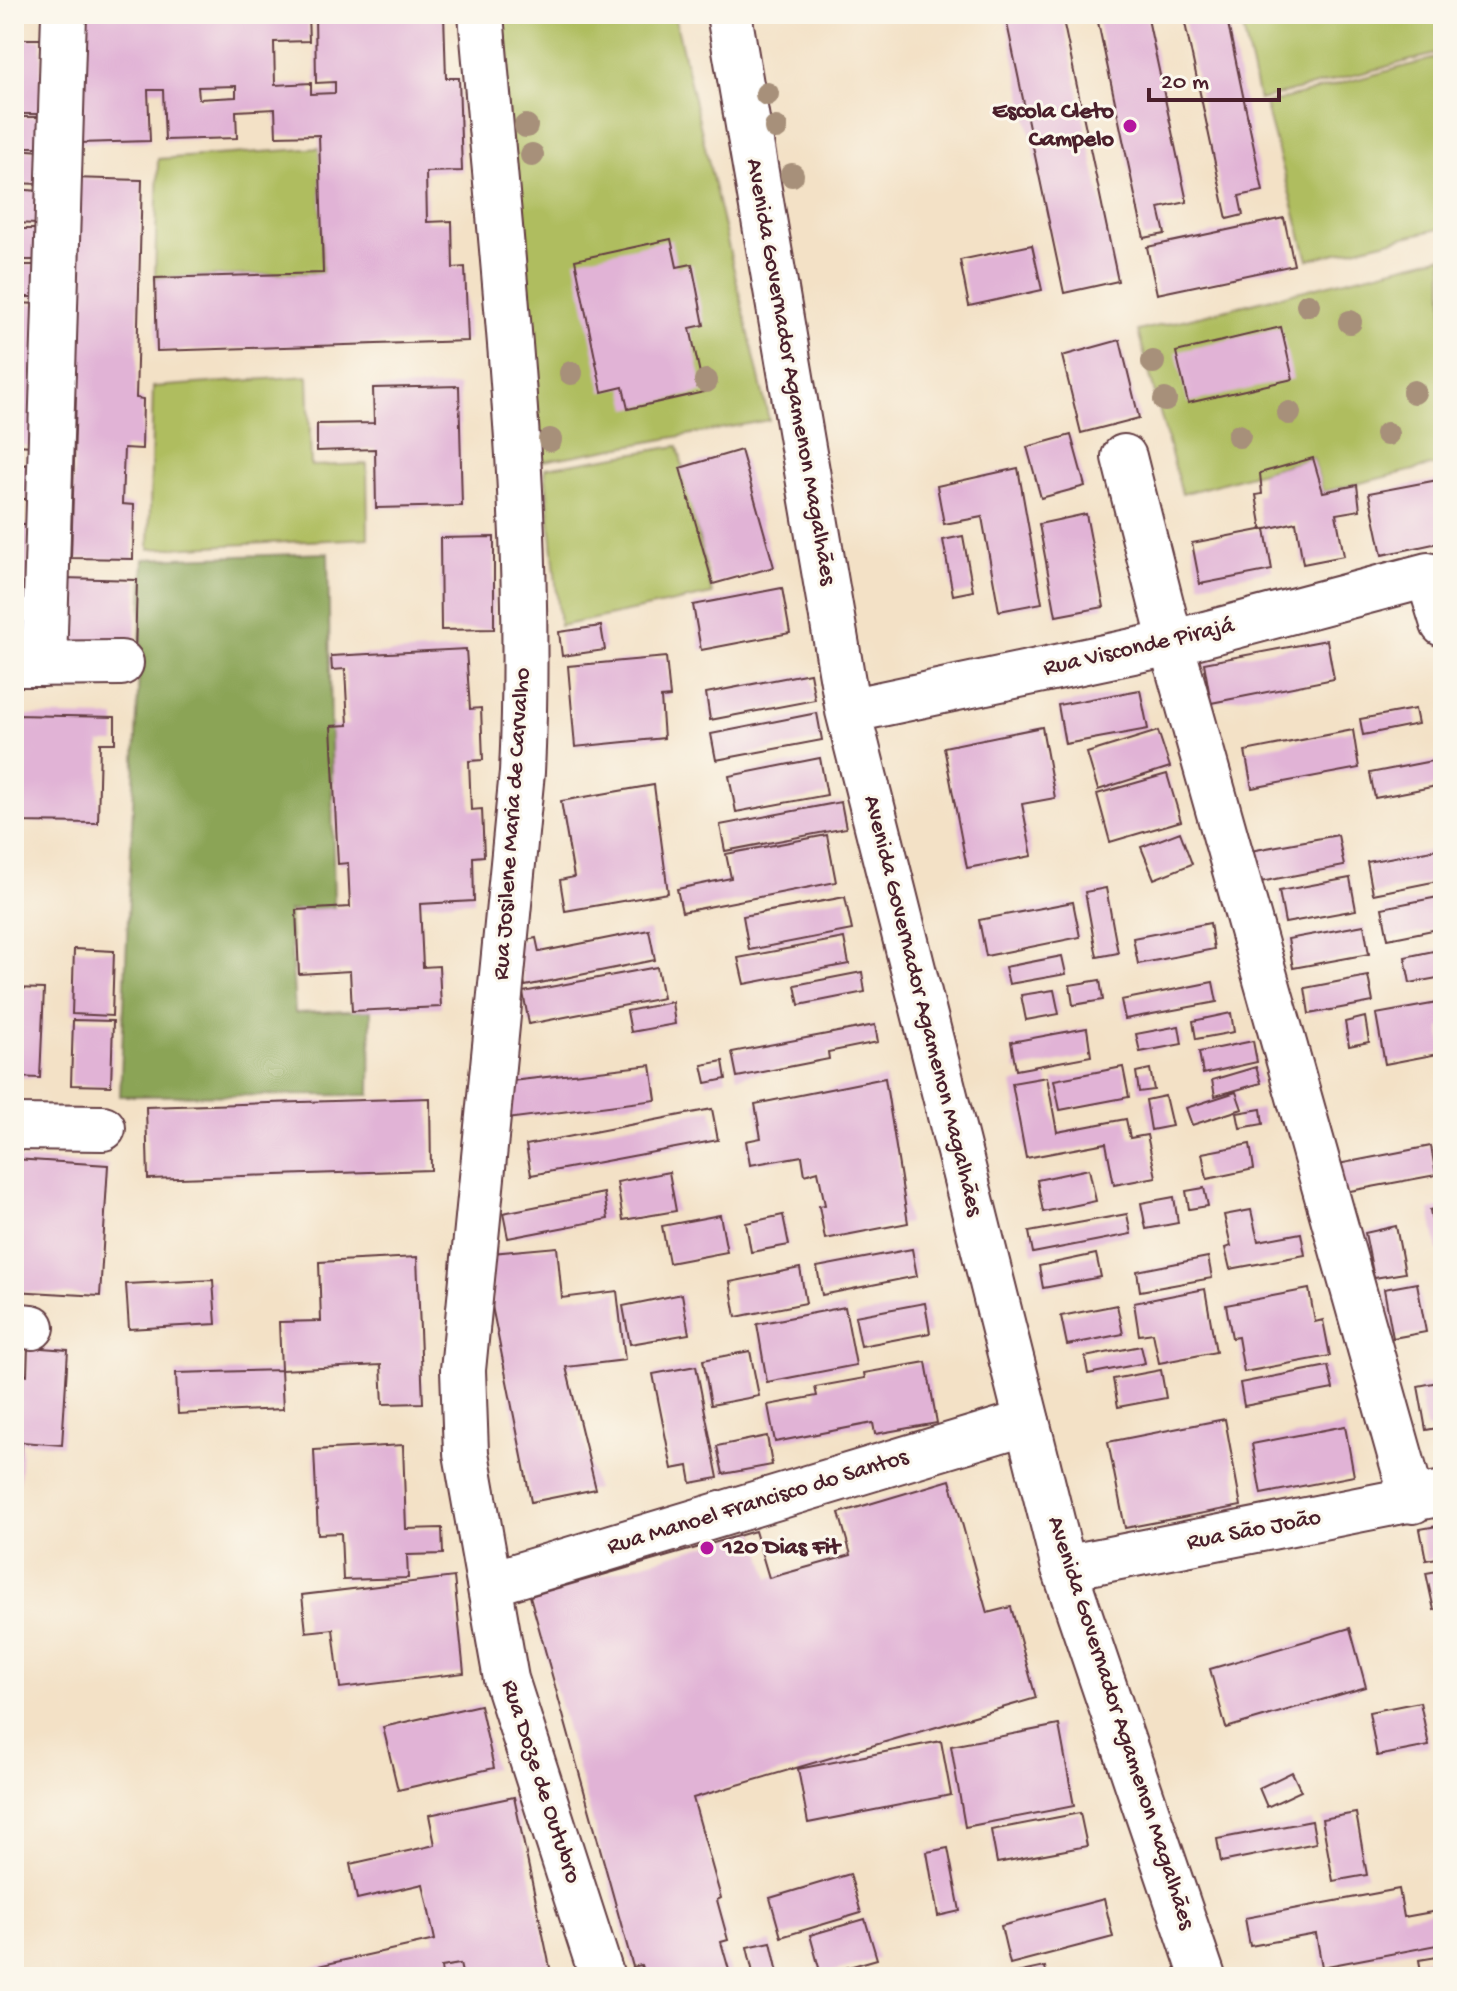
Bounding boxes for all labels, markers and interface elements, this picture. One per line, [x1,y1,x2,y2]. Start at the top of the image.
scale bar [1149,52,1279,102]
text: 20 m [1161,69,1209,98]
place label: Escola Cleto Campelo [992,98,1115,155]
marker: Escola Cleto Campelo [1121,117,1139,135]
street label: Avenida Governador Agamenon Magalhães [738,157,842,589]
street label: Rua Visconde Pirajá [1041,612,1238,684]
street label: Rua Josilene Maria de Carvalho [488,667,538,981]
street label: Avenida Governador Agamenon Magalhães [856,793,989,1220]
street label: Rua Manoel Francisco do Santos [604,1443,913,1563]
street label: Rua São João [1184,1504,1324,1558]
street label: Avenida Governador Agamenon Magalhães [1039,1513,1201,1934]
place label: 120 Dias Fit [722,1534,842,1563]
marker: 120 Dias Fit [698,1539,716,1557]
street label: Rua Doze de Outubro [493,1677,587,1887]

